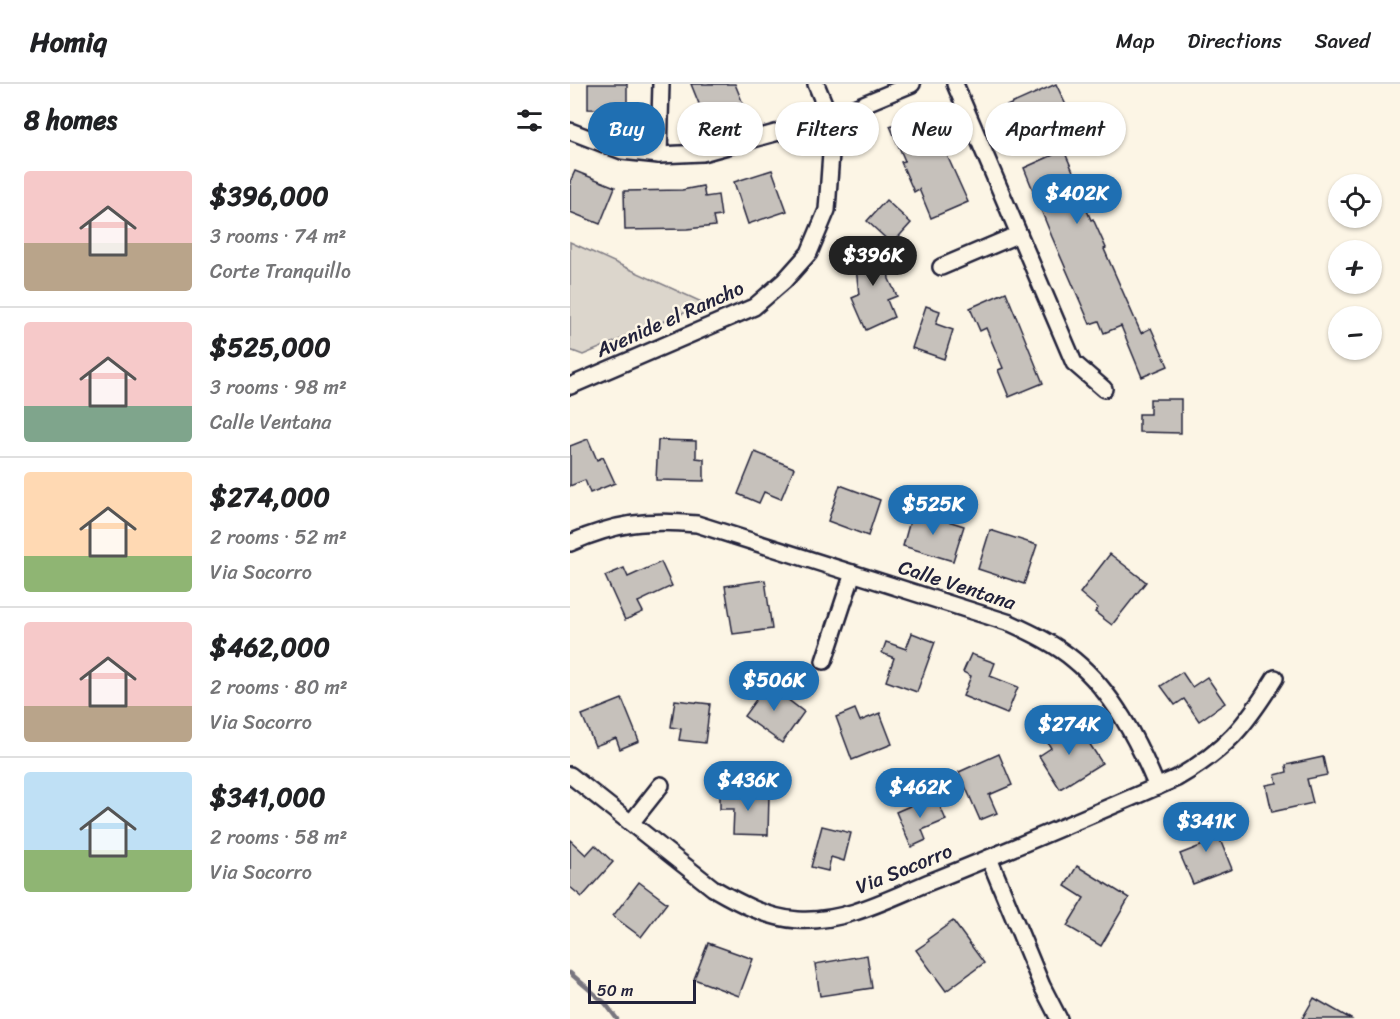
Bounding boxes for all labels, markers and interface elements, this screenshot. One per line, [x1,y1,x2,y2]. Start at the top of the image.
text: Homiq [30,17,107,66]
text: Map [1116,22,1154,60]
text: Directions [1187,22,1282,60]
text: Saved [1315,22,1370,60]
text: 8 homes [24,97,117,143]
chip: Buy [588,102,665,156]
chip: Rent [677,102,763,156]
chip: Filters [775,102,879,156]
chip: New [891,102,973,156]
chip: Apartment [985,102,1126,156]
icon: filters [513,104,546,137]
text: $396,000 [210,173,329,219]
pin: $402K [1035,174,1119,225]
map controls [1328,174,1382,360]
button: locate [1328,174,1382,228]
text: $402K [1046,176,1108,211]
icon: home [72,195,144,267]
text: 3 rooms · 74 m² [210,219,346,254]
pin: $396K [831,236,915,287]
text: $396K [843,238,903,273]
button: + [1328,240,1382,294]
text: Corte Tranquillo [210,254,351,289]
street label: Avenide el Rancho [589,271,750,368]
button: − [1328,306,1382,360]
text: $525,000 [210,324,331,370]
icon: home [72,346,144,418]
text: 3 rooms · 98 m² [210,370,347,405]
text: Calle Ventana [210,405,331,440]
text: $274,000 [210,474,330,520]
pin: $525K [891,485,975,536]
text: $525K [902,487,964,522]
icon: home [72,496,144,568]
text: 2 rooms · 52 m² [210,520,347,555]
street label: Calle Ventana [894,550,1021,621]
text: Via Socorro [210,555,312,590]
text: $462,000 [210,624,330,670]
icon: home [72,646,144,718]
pin: $506K [732,661,816,712]
text: $506K [743,663,805,698]
text: 2 rooms · 80 m² [210,670,348,705]
text: Via Socorro [210,705,312,740]
pin: $274K [1027,705,1111,756]
text: $274K [1038,707,1100,742]
pin: $436K [706,761,790,812]
text: $436K [718,763,778,798]
pin: $462K [878,768,962,819]
text: $462K [889,770,951,805]
text: $341,000 [210,774,325,820]
icon: home [72,796,144,868]
pin: $341K [1164,802,1248,853]
text: $341K [1177,804,1235,839]
text: 2 rooms · 58 m² [210,820,347,855]
street label: Via Socorro [850,834,958,904]
text: Via Socorro [210,855,312,890]
text: 50 m [597,976,633,1005]
scale bar [588,977,696,1004]

